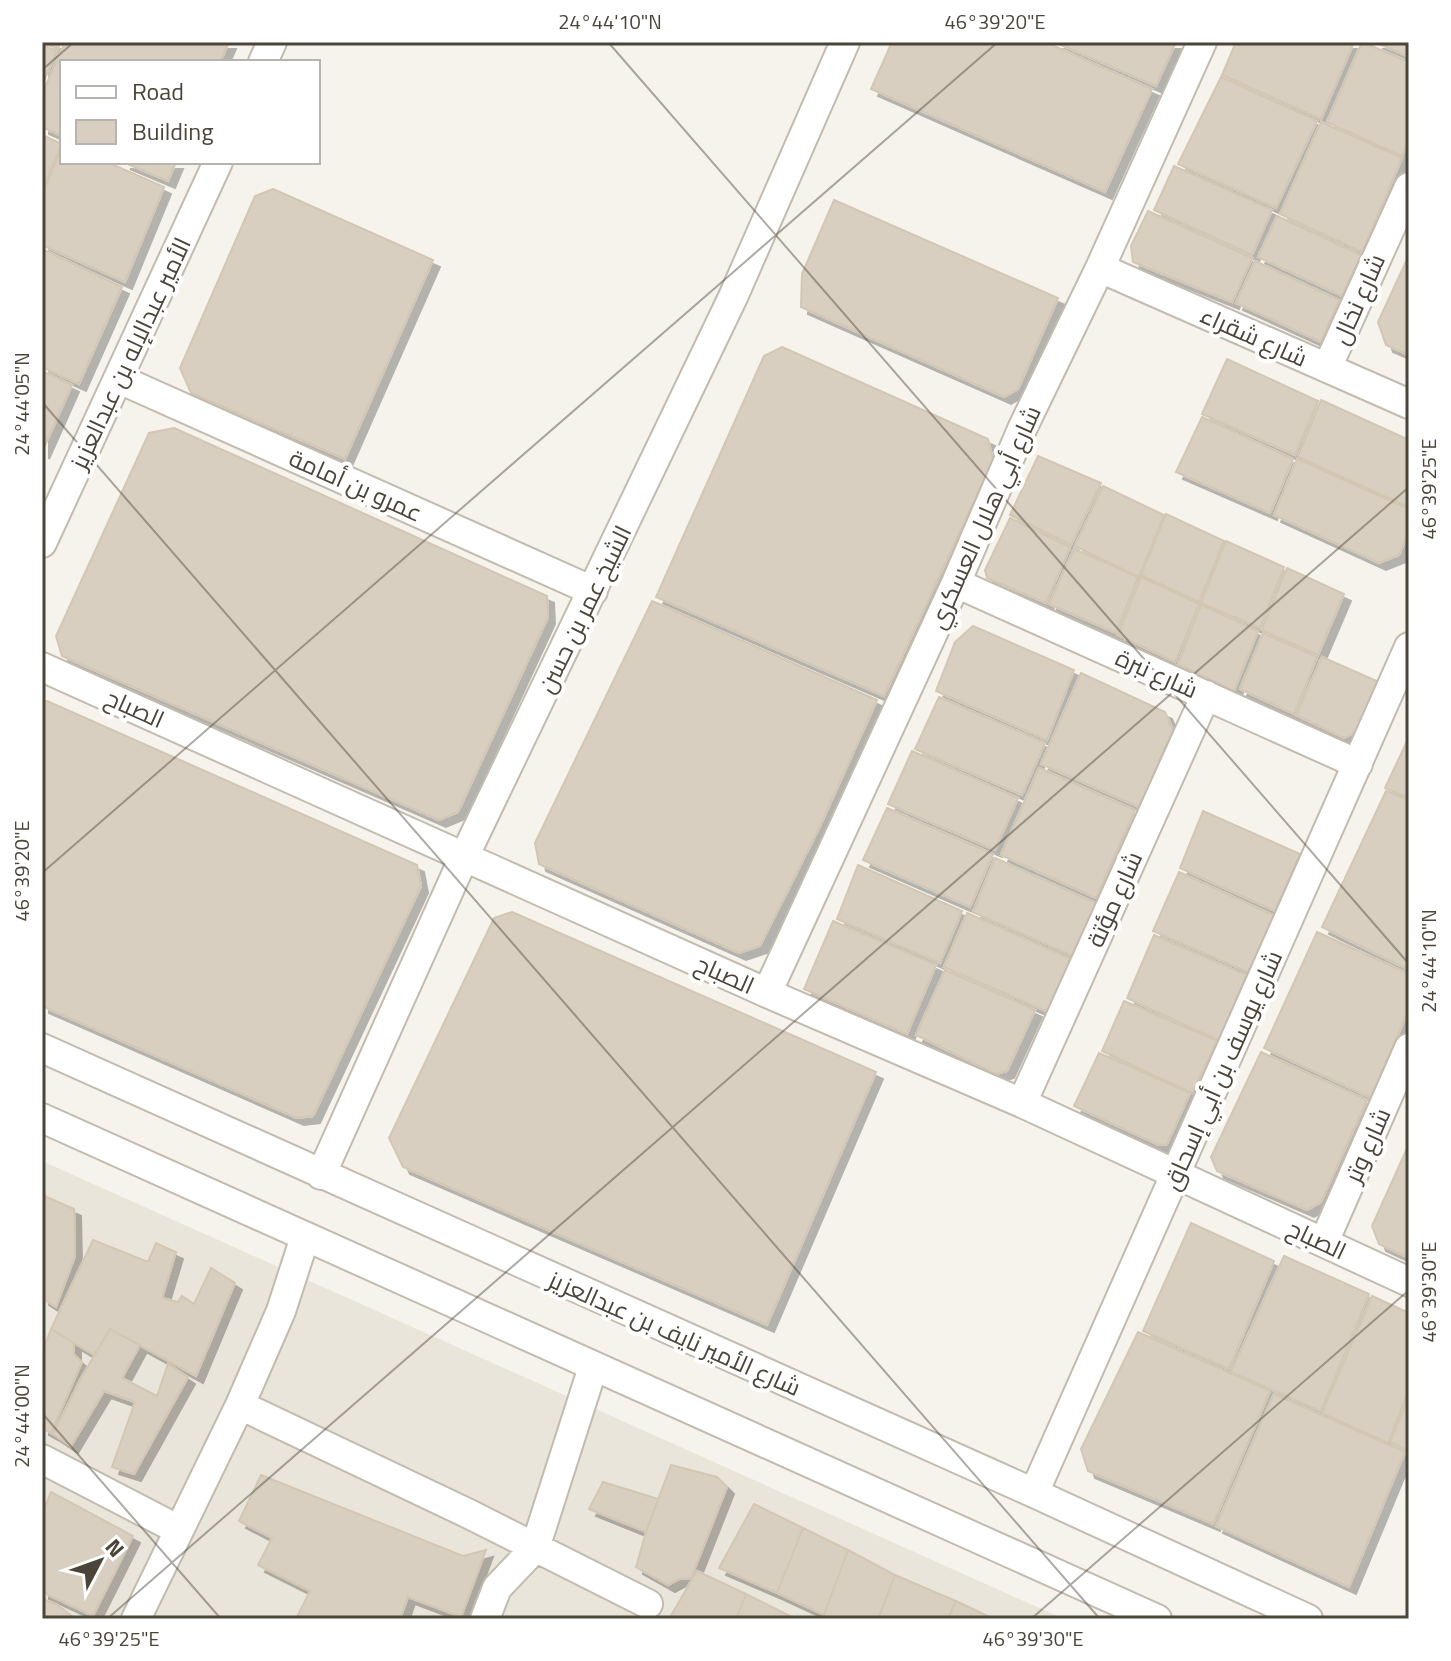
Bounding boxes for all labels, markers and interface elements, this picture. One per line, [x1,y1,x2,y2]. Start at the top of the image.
text: 24°44'10"N [558,6,662,37]
text: 46°39'20"E [944,6,1046,37]
legend [60,60,320,164]
text: Road [132,73,184,109]
text: Building [132,113,214,149]
street label: الأمير عبدالإله بن عبدالعزيز [60,231,200,477]
street label: شارع نخال [1322,248,1394,350]
street label: شارع شقراء [1195,296,1313,376]
text: 24°44'05"N [6,352,37,456]
street label: شارع أبي هلال العسكري [919,400,1051,635]
text: 46°39'25"E [1413,438,1444,540]
street label: عمرو بن أمامة [284,440,428,530]
street label: الشيخ عمر بن حسن [528,519,640,699]
street label: شارع نبرة [1110,639,1204,707]
street label: الصباح [100,679,170,737]
text: 46°39'20"E [6,820,37,922]
street label: شارع مؤتة [1077,845,1151,953]
text: 24°44'10"N [1413,909,1444,1013]
street label: شارع يوسف بن أبي إسحاق [1153,944,1293,1196]
street label: الصباح [690,945,760,1003]
street label: شارع وتر [1334,1102,1399,1190]
street label: الصباح [1281,1210,1353,1268]
text: 46°39'30"E [1413,1241,1444,1343]
street label: شارع الأمير نايف بن عبدالعزيز [541,1260,807,1405]
text: 24°44'00"N [6,1364,37,1468]
north arrow [60,1521,140,1601]
text: N [97,1531,133,1565]
text: 46°39'25"E [58,1623,160,1654]
text: 46°39'30"E [982,1623,1084,1654]

